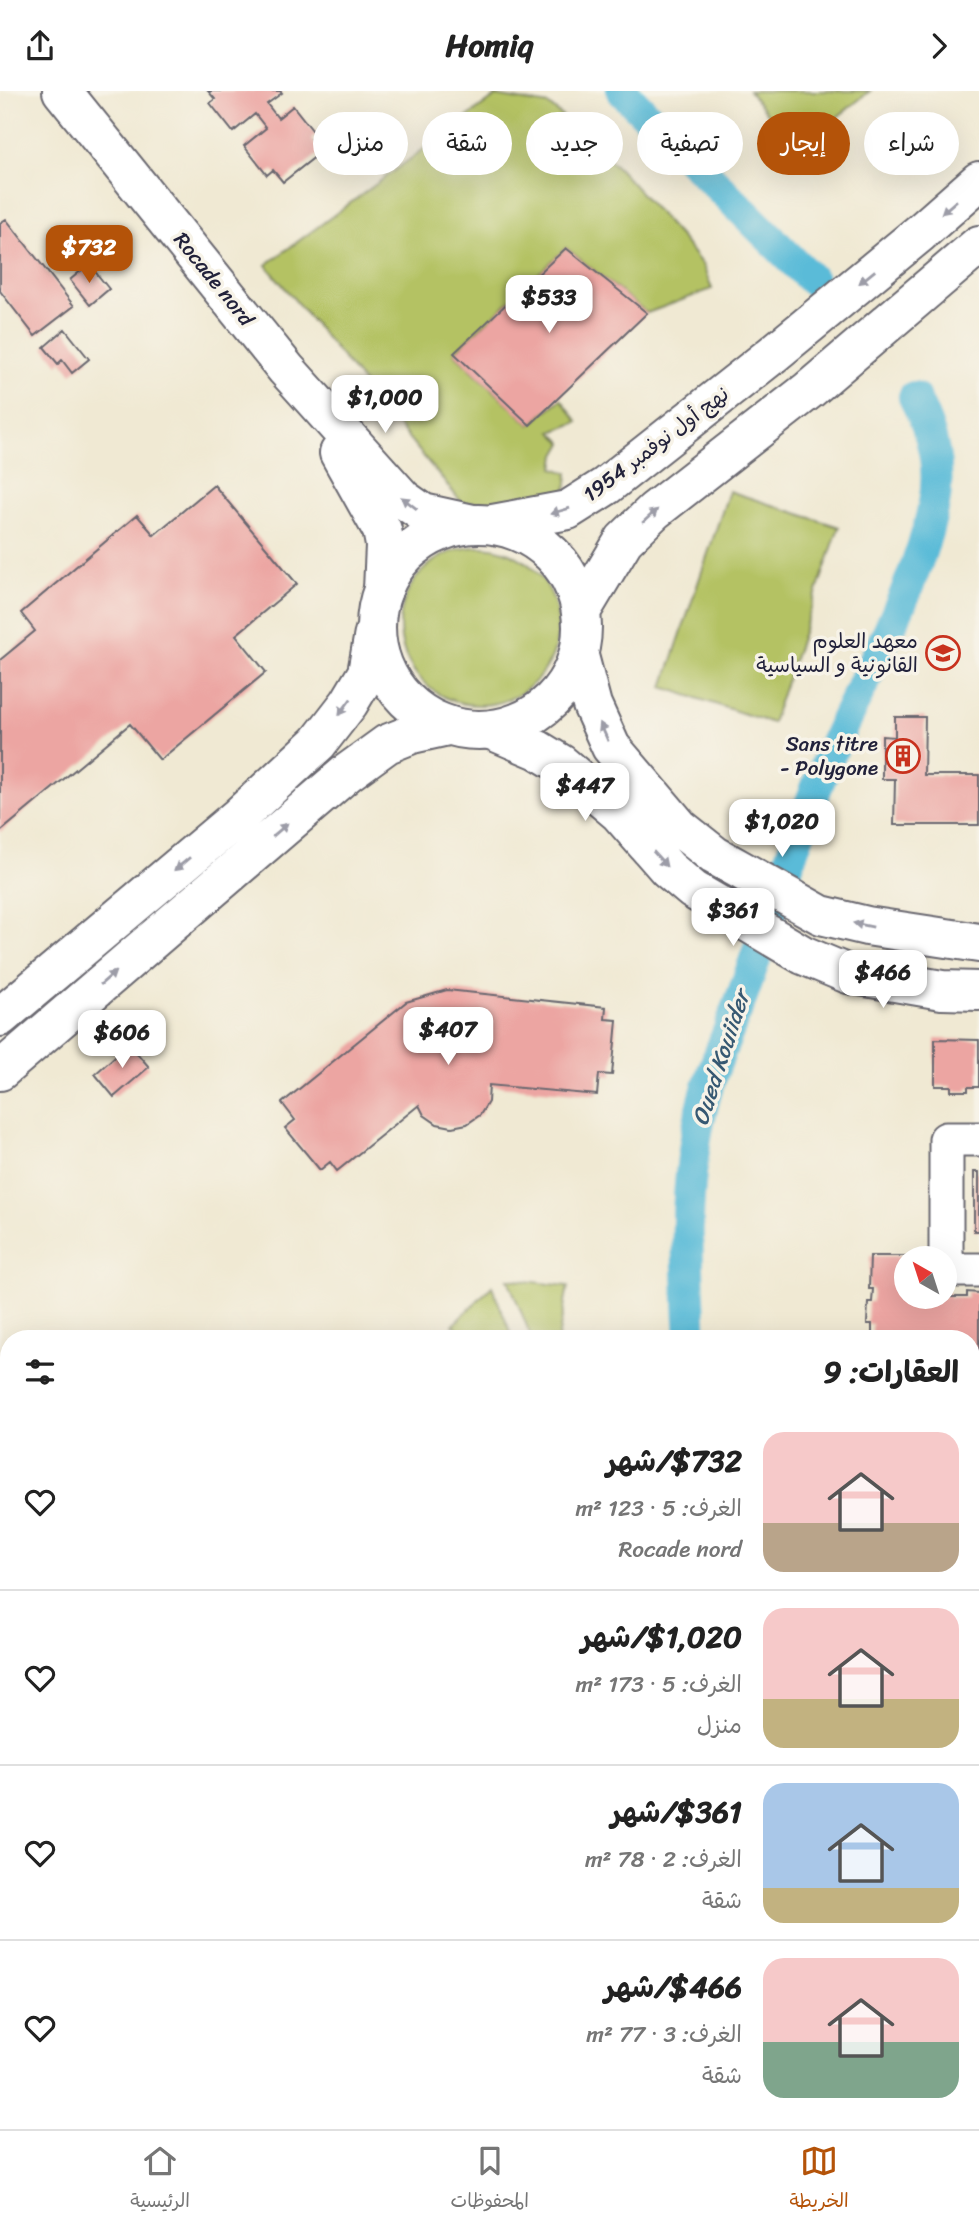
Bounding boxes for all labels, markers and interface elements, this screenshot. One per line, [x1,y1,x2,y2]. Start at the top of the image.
text: Homiq [446,17,533,74]
icon: share [21,27,59,65]
icon: forward [920,27,958,65]
chip: منزل [313,112,408,175]
chip: شقة [422,112,512,175]
chip: جديد [526,112,623,175]
chip: تصفية [637,112,743,175]
chip: إيجار [757,112,850,175]
chip: شراء [864,112,959,175]
one-way arrow [941,199,958,214]
street label: Rocade nord [164,223,265,336]
pin: $732 [48,225,130,285]
text: $732 [62,227,116,268]
one-way arrow [859,269,877,284]
pin: $533 [508,275,590,335]
text: $533 [522,277,576,318]
pin: $1,000 [328,375,442,435]
street label: نهج أول نوفمبر 1954 [574,376,738,512]
text: $1,000 [347,377,423,418]
one-way arrow [400,496,418,510]
one-way arrow [549,506,571,517]
one-way arrow [641,509,658,524]
place label: معهد العلوم القانونية و السياسية [756,622,918,684]
school or university icon: معهد العلوم القانونية و السياسية [924,634,962,672]
one-way arrow [339,698,353,716]
one-way arrow [598,722,610,742]
place label: Sans titre - Polygone [780,725,878,787]
building icon: Sans titre - Polygone [884,737,922,775]
pin: $447 [544,763,626,823]
text: $447 [556,765,614,806]
pin: $1,020 [725,799,839,859]
text: $1,020 [745,801,819,842]
one-way arrow [271,822,289,838]
one-way arrow [652,850,668,868]
one-way arrow [173,856,191,872]
pin: $361 [692,889,774,948]
text: $361 [707,890,759,931]
one-way arrow [852,919,874,930]
pin: $466 [842,951,924,1010]
text: $466 [855,952,911,993]
one-way arrow [99,971,116,986]
water label: Oued Kouiider [680,981,763,1131]
pin: $407 [407,1007,489,1067]
text: $407 [419,1009,477,1050]
pin: $606 [81,1011,163,1070]
text: $606 [94,1012,150,1053]
north arrow [894,1246,957,1309]
map controls [894,1246,957,1309]
text: العقارات: 9 [823,1345,959,1399]
icon: filters [21,1353,59,1391]
text: $732/شهر [606,1434,742,1488]
icon: home [819,1460,903,1544]
icon: heart [21,1483,59,1521]
text: الغرف: 5 · 123 m² [575,1488,742,1529]
text: Rocade nord [618,1529,742,1570]
text: $1,020/شهر [581,1610,742,1664]
icon: home [819,1636,903,1720]
icon: heart [21,1659,59,1697]
text: الغرف: 5 · 173 m² [576,1664,742,1705]
text: منزل [697,1705,742,1746]
text: $361/شهر [611,1785,742,1839]
icon: home [819,1811,903,1895]
icon: heart [21,1834,59,1872]
text: الغرف: 2 · 78 m² [585,1839,742,1880]
text: شقة [702,1880,742,1921]
text: $466/شهر [604,1960,742,2014]
icon: home [819,1986,903,2070]
icon: heart [21,2009,59,2047]
text: الغرف: 3 · 77 m² [586,2014,742,2055]
text: شقة [702,2055,742,2096]
tab: الرئيسية [130,2142,190,2217]
tab: المحفوظات [451,2142,529,2217]
tab: الخريطة [789,2142,849,2217]

